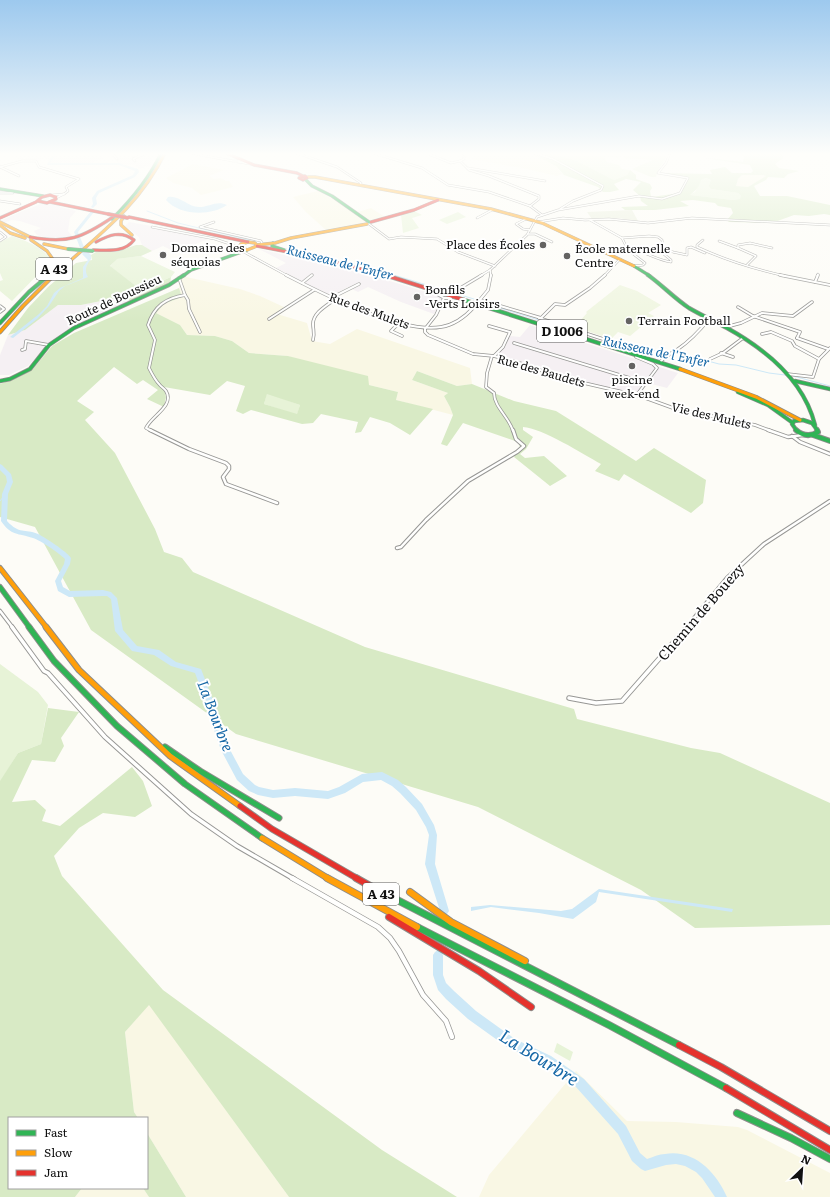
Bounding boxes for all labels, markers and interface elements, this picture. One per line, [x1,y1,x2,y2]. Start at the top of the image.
place label: Place des Écoles [446,235,536,253]
place label: Domaine des séquoias [171,238,245,270]
water label: Ruisseau de l'Enfer [285,239,396,284]
place label: École maternelle Centre [575,239,670,271]
marker: Place des Écoles [538,240,548,250]
marker: Domaine des séquoias [158,250,168,260]
marker: École maternelle Centre [562,251,572,261]
road number: A 43 [36,258,72,280]
street label: Route de Boussieu [63,269,164,329]
place label: Bonfils -Verts Loisirs [425,280,500,312]
street label: Rue des Mulets [327,287,413,333]
marker: Bonfils -Verts Loisirs [412,292,422,302]
place label: Terrain Football [637,311,731,329]
marker: Terrain Football [624,316,634,326]
road number: D 1006 [537,320,587,342]
water label: Ruisseau de l'Enfer [601,330,712,371]
street label: Rue des Baudets [495,349,588,391]
marker: piscine week-end [627,361,637,371]
place label: piscine week-end [604,370,660,402]
street label: Vie des Mulets [670,397,753,433]
street label: Chemin de Bouezy [652,558,749,664]
water label: La Bourbre [192,677,241,754]
road number: A 43 [363,883,399,905]
water label: La Bourbre [495,1022,585,1092]
legend [8,1117,148,1189]
text: Fast [44,1123,68,1141]
text: Slow [44,1143,73,1161]
north arrow [782,1149,822,1189]
text: N [799,1150,814,1168]
text: Jam [44,1163,69,1181]

